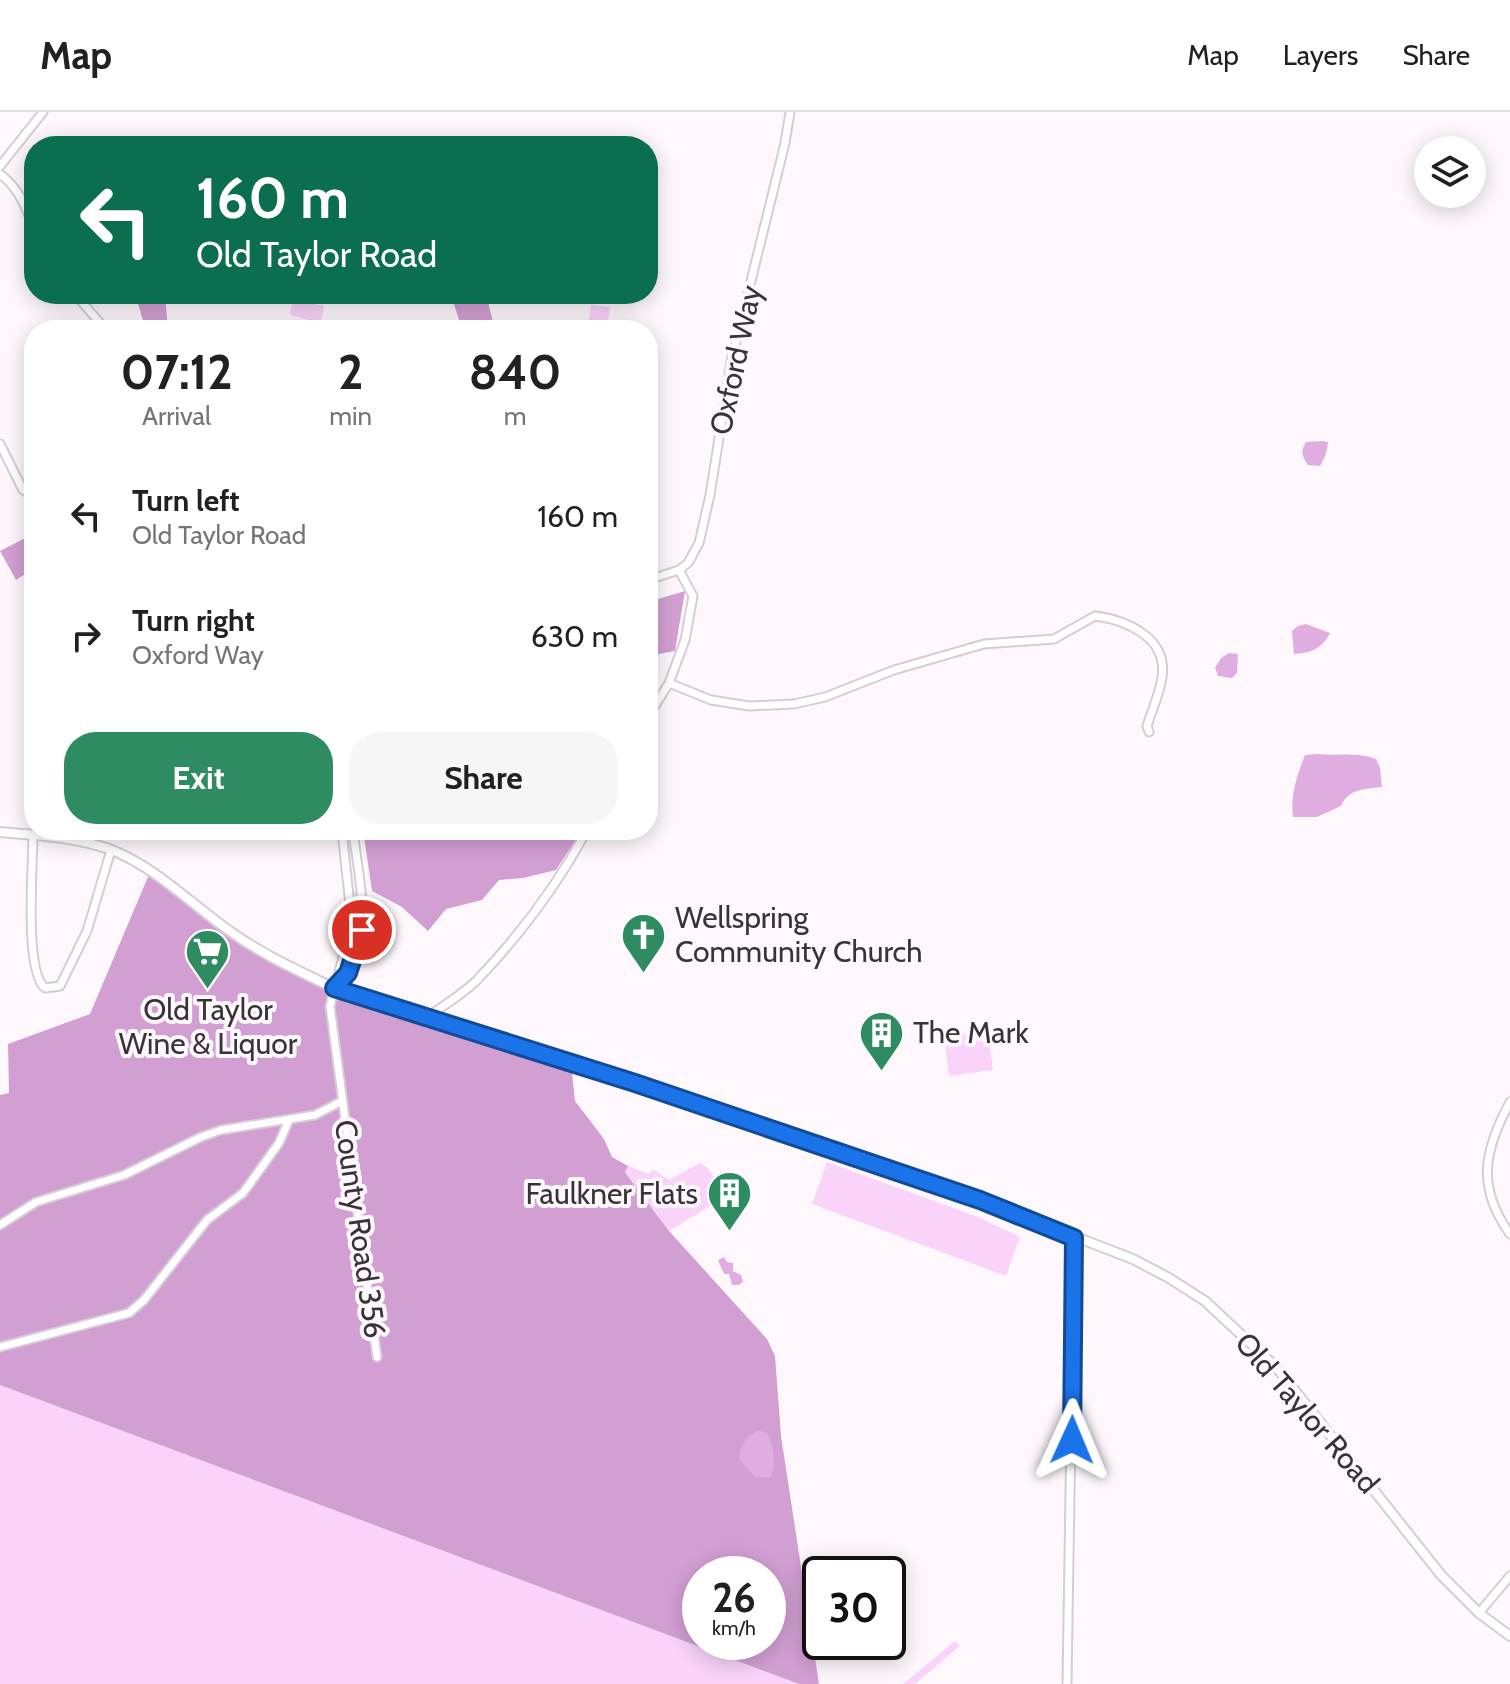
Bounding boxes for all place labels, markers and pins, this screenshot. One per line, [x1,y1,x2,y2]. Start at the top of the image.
pin [328,896,396,964]
place label: Wellspring Community Church [675,899,922,970]
church icon: Wellspring Community Church [620,911,668,974]
supermarket icon: Old Taylor Wine & Liquor [184,928,232,991]
place label: Old Taylor Wine & Liquor [119,991,298,1062]
building icon: The Mark [858,1009,906,1072]
place label: The Mark [913,1014,1029,1051]
building icon: Faulkner Flats [705,1170,753,1233]
place label: Faulkner Flats [526,1175,698,1212]

